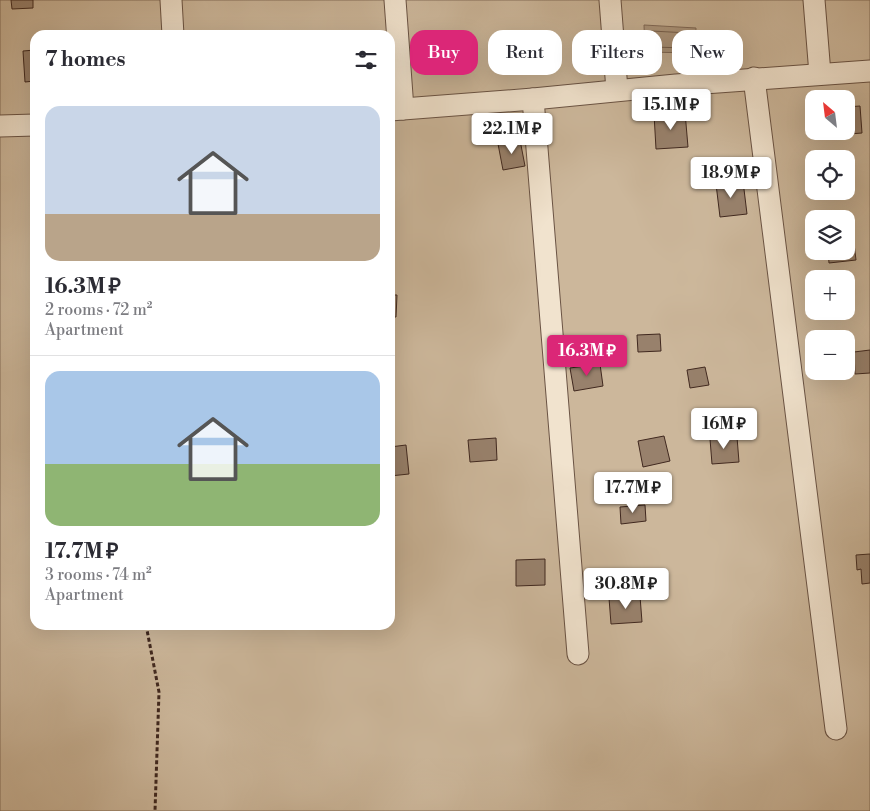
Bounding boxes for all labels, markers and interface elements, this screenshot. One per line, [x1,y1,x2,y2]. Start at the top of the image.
chip: Buy [410,30,478,75]
chip: Rent [488,30,562,75]
chip: Filters [572,30,662,75]
chip: New [672,30,743,75]
icon: filters [352,46,380,74]
text: 7 homes [45,47,126,73]
pin: 15.1M ₽ [625,88,717,131]
north arrow [805,90,855,140]
map controls [805,90,855,380]
text: 15.1M ₽ [643,95,699,115]
pin: 22.1M ₽ [466,112,558,155]
text: 22.1M ₽ [483,119,541,139]
icon: home [168,138,258,228]
button: locate [805,150,855,200]
pin: 18.9M ₽ [685,156,777,199]
text: 18.9M ₽ [702,163,760,183]
button: layers [805,210,855,260]
button: + [805,270,855,320]
text: 16.3M ₽ [45,274,121,300]
text: 2 rooms · 72 m² [45,300,152,320]
text: Apartment [45,320,124,340]
button: − [805,330,855,380]
pin: 16.3M ₽ [541,334,633,377]
text: 16.3M ₽ [558,341,616,361]
icon: home [168,404,258,494]
pin: 16M ₽ [689,408,759,450]
text: 16M ₽ [702,414,746,434]
pin: 17.7M ₽ [587,472,679,514]
text: 17.7M ₽ [605,478,661,498]
text: 17.7M ₽ [45,539,118,565]
text: 3 rooms · 74 m² [45,565,152,585]
pin: 30.8M ₽ [580,568,672,610]
text: 30.8M ₽ [595,574,657,594]
text: Apartment [45,585,124,605]

